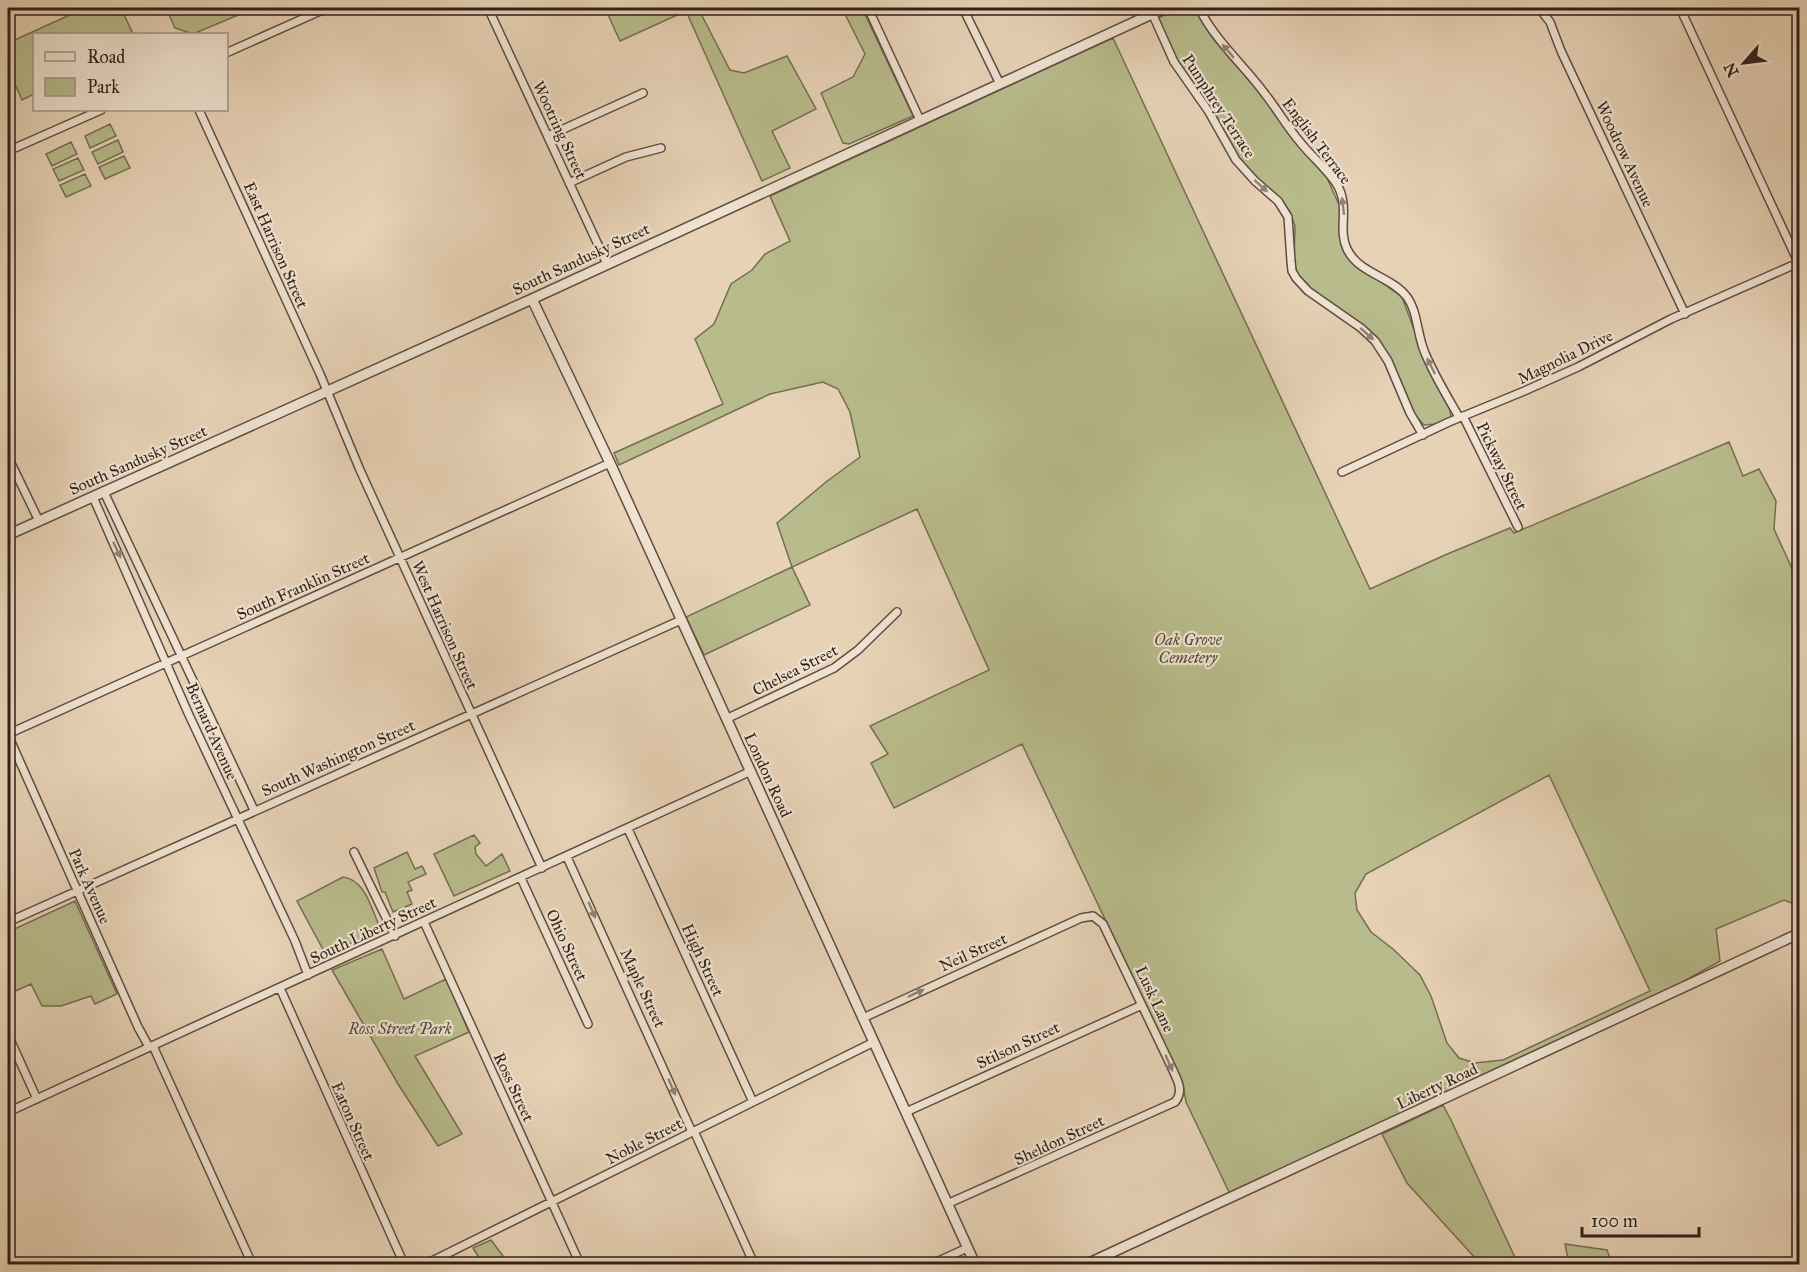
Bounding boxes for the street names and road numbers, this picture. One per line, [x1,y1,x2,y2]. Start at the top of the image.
street label: Pumphrey Terrace [1178,51,1260,162]
street label: Wootring Street [528,78,591,183]
street label: English Terrace [1278,94,1356,189]
street label: Woodrow Avenue [1592,98,1658,210]
street label: East Harrison Street [240,179,312,311]
street label: South Sandusky Street [509,219,653,299]
street label: Magnolia Drive [1514,326,1616,389]
street label: Pickway Street [1473,419,1532,513]
street label: South Sandusky Street [66,421,210,499]
street label: South Franklin Street [234,548,373,624]
street label: West Harrison Street [408,558,482,693]
street label: Chelsea Street [749,640,841,700]
street label: Bernard Avenue [182,680,242,783]
street label: South Washington Street [258,715,418,801]
street label: London Road [740,730,796,820]
street label: Park Avenue [65,845,115,927]
street label: South Liberty Street [307,892,439,968]
street label: Ohio Street [542,906,592,984]
street label: High Street [677,921,728,1000]
street label: Neil Street [936,929,1010,975]
street label: Maple Street [616,945,670,1031]
street label: Lusk Lane [1131,963,1179,1035]
street label: Stilson Street [973,1017,1063,1073]
street label: Ross Street [490,1049,538,1125]
street label: Liberty Road [1393,1059,1481,1113]
street label: Eaton Street [327,1079,379,1164]
street label: Sheldon Street [1011,1111,1107,1169]
street label: Noble Street [603,1113,686,1168]

